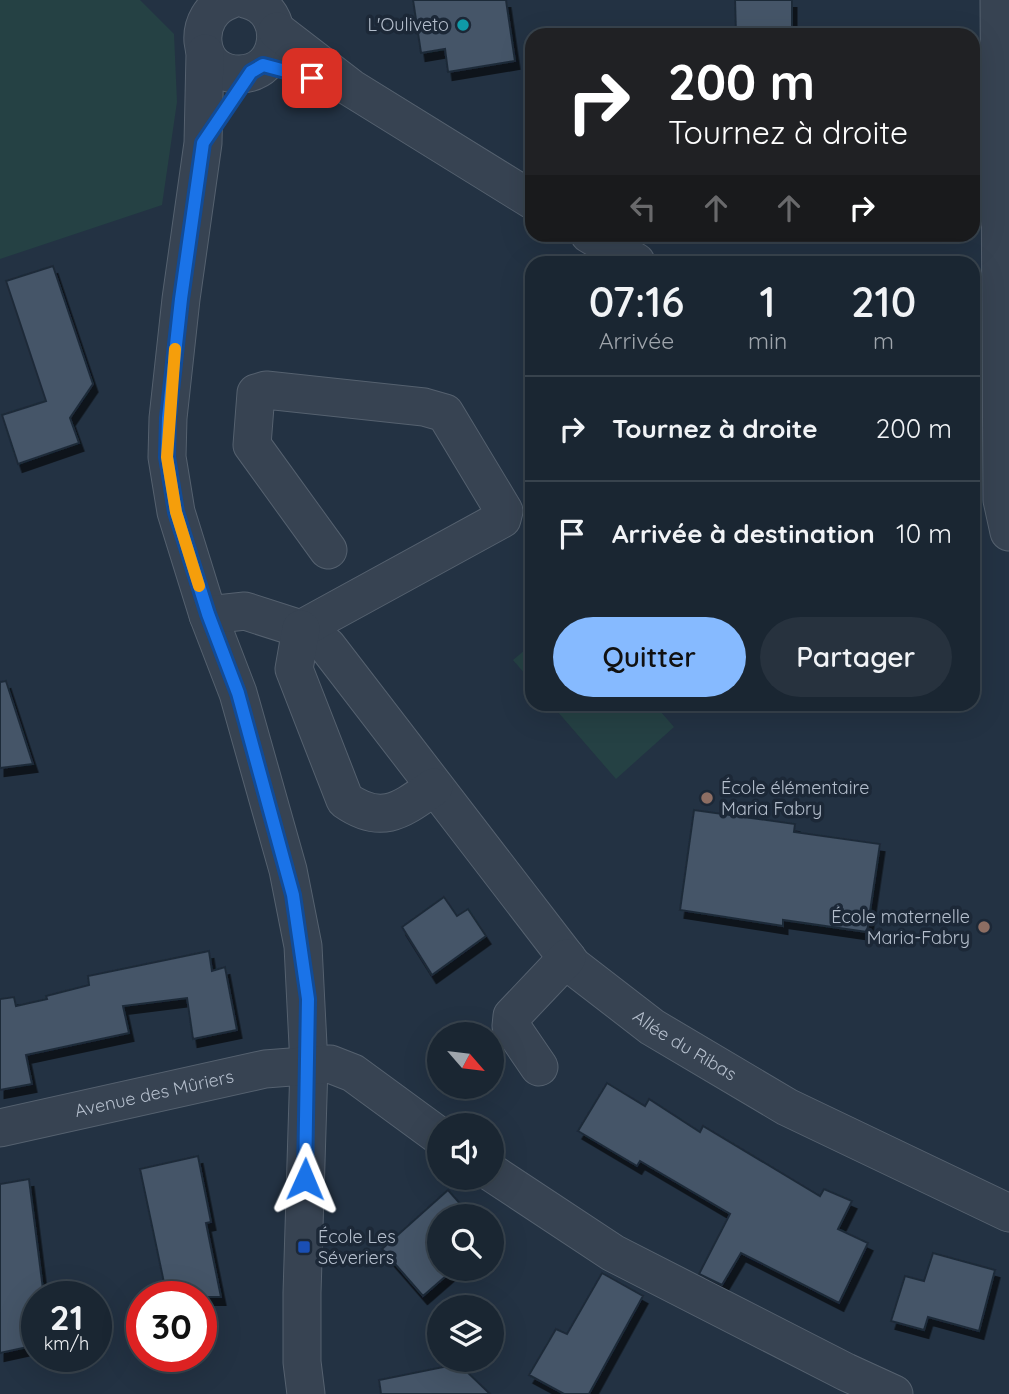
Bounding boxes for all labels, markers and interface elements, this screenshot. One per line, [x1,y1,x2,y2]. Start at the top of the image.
place label: L'Ouliveto [367,13,449,36]
marker: L'Ouliveto [455,17,471,33]
pin [282,48,342,108]
text: 200 m [668,51,815,112]
icon: right [553,56,644,147]
icon: arrive [293,59,331,97]
text: Tournez à droite [668,112,908,152]
icon: left [624,189,662,227]
icon: ahead [697,189,735,227]
icon: ahead [770,189,808,227]
icon: right [843,189,881,227]
text: 07:16 [589,275,684,328]
text: 1 [760,275,776,328]
text: 210 [851,275,916,328]
text: Arrivée [599,326,674,355]
text: min [748,326,787,355]
text: m [873,326,894,355]
icon: right [553,410,591,448]
text: Tournez à droite [612,412,817,445]
text: 200 m [876,412,952,445]
icon: arrive [553,515,591,553]
text: Arrivée à destination [612,517,875,550]
text: 10 m [896,517,952,550]
button: Quitter [553,617,746,697]
button: Partager [760,617,952,697]
place label: École élémentaire Maria Fabry [721,776,869,820]
marker: École élémentaire Maria Fabry [699,790,715,806]
place label: École maternelle Maria-Fabry [831,905,970,949]
marker: École maternelle Maria-Fabry [976,919,992,935]
street label: Allée du Ribas [628,1004,741,1086]
north arrow [427,1022,504,1099]
map controls [427,1022,504,1372]
street label: Avenue des Mûriers [72,1064,236,1122]
button: sound [427,1113,504,1190]
position arrow [268,1142,342,1216]
button: search [427,1204,504,1281]
place label: École Les Séveriers [318,1225,396,1269]
marker: École Les Séveriers [296,1239,312,1255]
speed limit sign: 30 [126,1281,217,1372]
text: 21 [50,1295,83,1339]
button: layers [427,1295,504,1372]
text: km/h [44,1332,89,1355]

